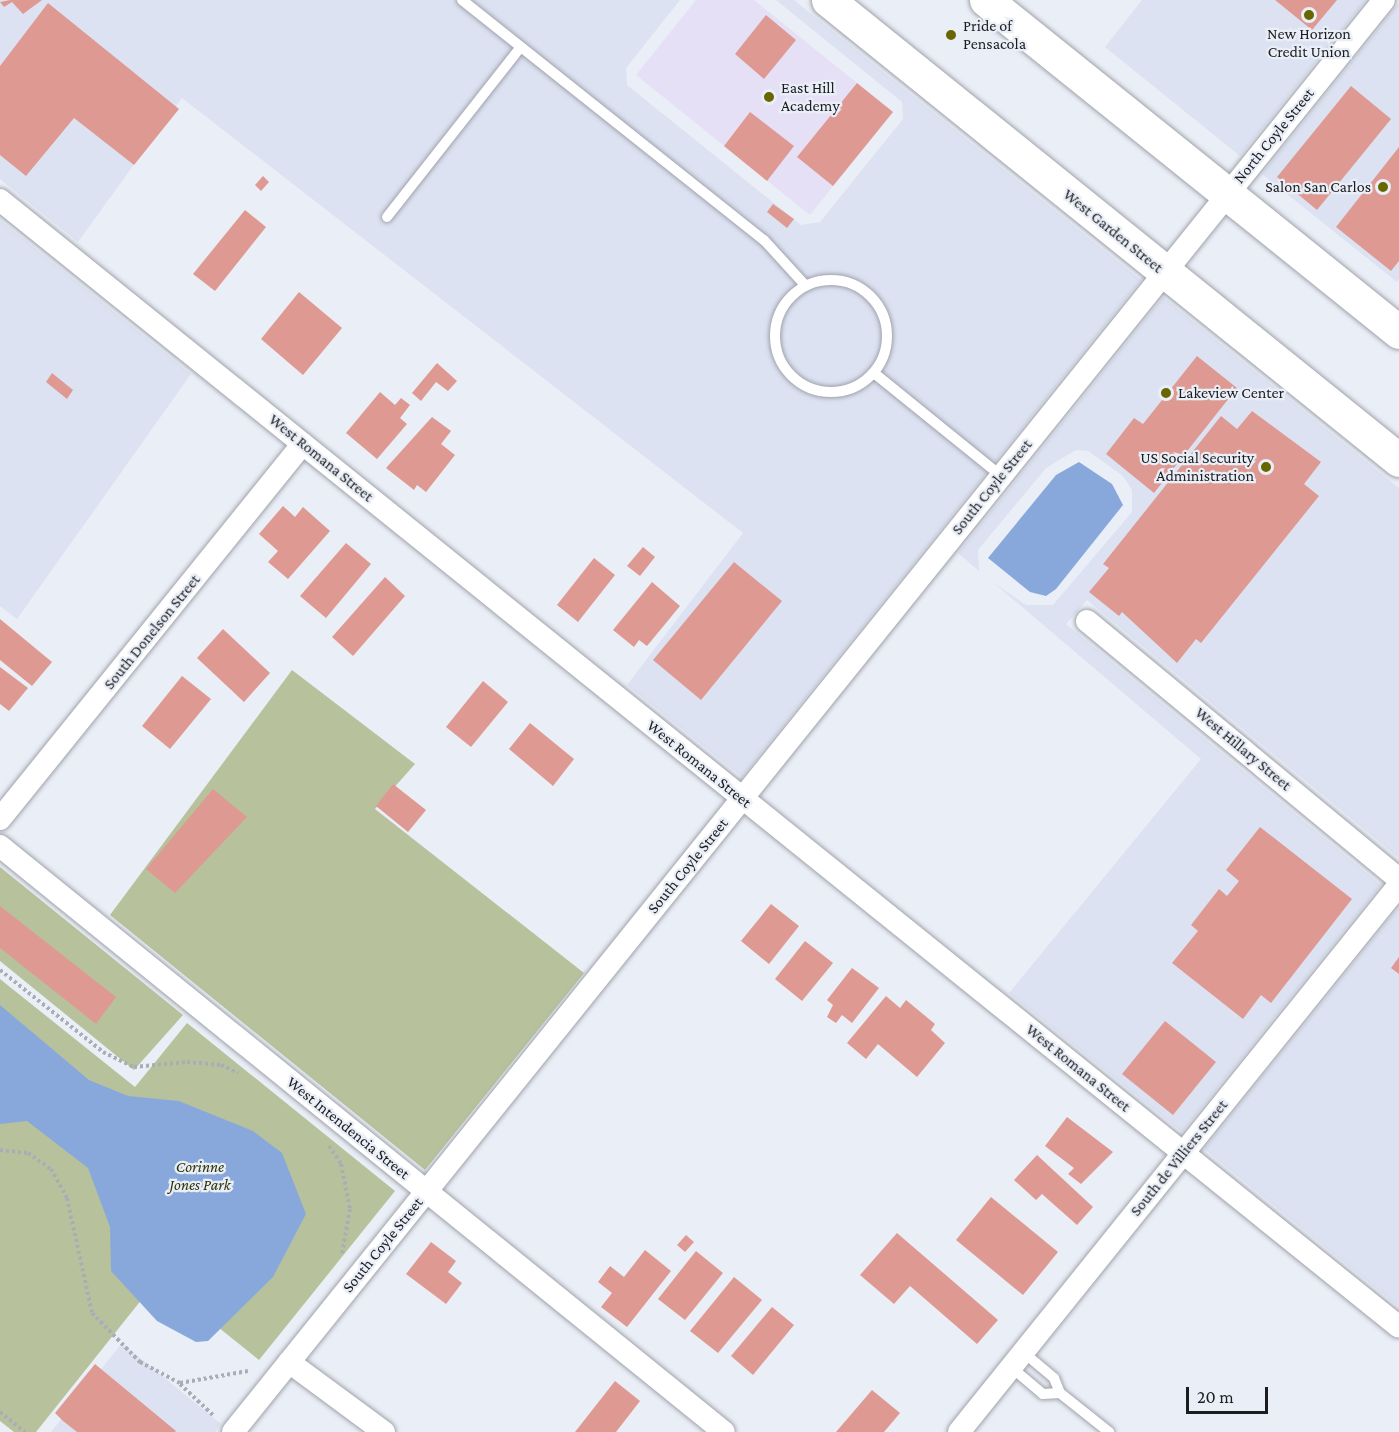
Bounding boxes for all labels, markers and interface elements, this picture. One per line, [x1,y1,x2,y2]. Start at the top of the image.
marker: New Horizon Credit Union [1302,8,1316,22]
place label: Pride of Pensacola [963,16,1026,54]
place label: New Horizon Credit Union [1267,24,1351,62]
marker: Pride of Pensacola [944,28,958,42]
place label: East Hill Academy [781,78,840,116]
street label: North Coyle Street [1230,84,1318,188]
marker: East Hill Academy [762,90,776,104]
place label: Salon San Carlos [1265,177,1371,197]
marker: Salon San Carlos [1376,180,1390,194]
street label: West Garden Street [1059,185,1167,277]
place label: Lakeview Center [1178,383,1284,403]
marker: Lakeview Center [1159,386,1173,400]
street label: West Romana Street [265,410,377,506]
street label: South Coyle Street [948,435,1036,539]
place label: US Social Security Administration [1140,448,1254,486]
marker: US Social Security Administration [1259,460,1273,474]
street label: South Donelson Street [100,571,204,693]
street label: West Hillary Street [1191,703,1295,795]
street label: West Romana Street [643,716,755,812]
street label: South Coyle Street [644,814,732,918]
street label: West Romana Street [1022,1020,1134,1116]
street label: West Intendencia Street [283,1073,413,1183]
street label: South de Villiers Street [1126,1096,1232,1220]
park label: Corinne Jones Park [169,1157,231,1195]
street label: South Coyle Street [339,1193,427,1297]
scale bar [1189,1375,1272,1413]
text: 20 m [1197,1387,1234,1407]

